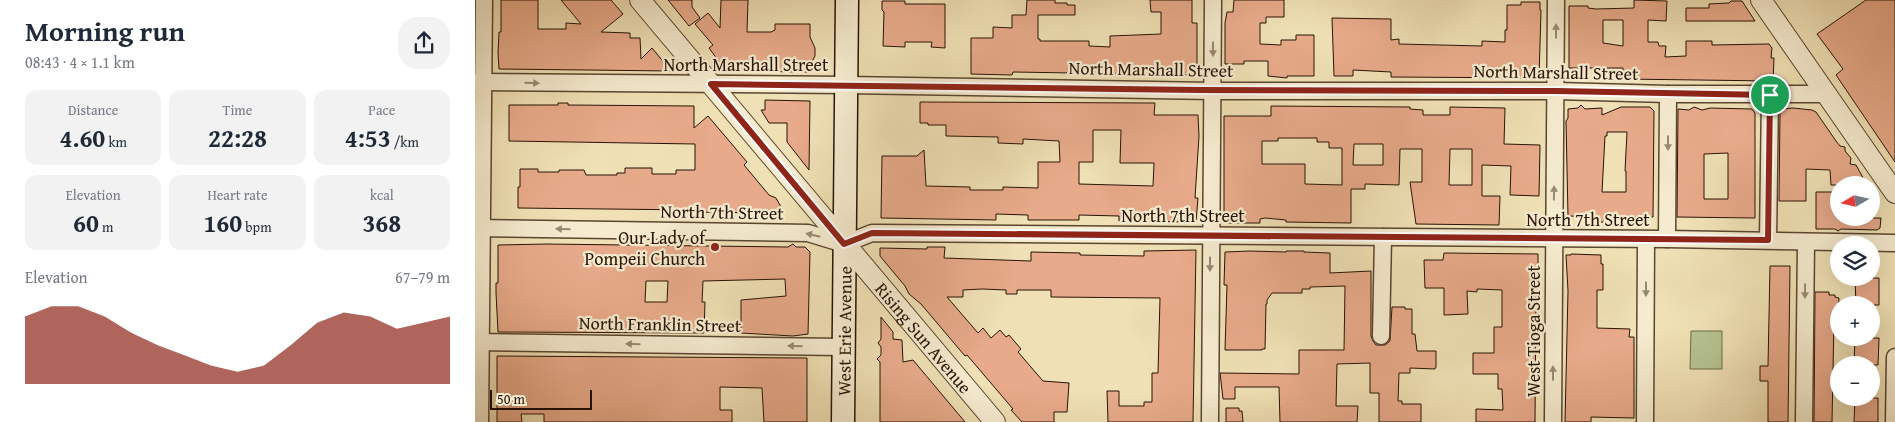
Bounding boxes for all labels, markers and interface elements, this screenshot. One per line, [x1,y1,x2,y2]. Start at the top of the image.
text: Morning run [25,10,185,51]
button: share [398,17,450,69]
one-way arrow [1552,23,1560,39]
one-way arrow [1209,41,1217,57]
text: 08:43 · 4 × 1.1 km [25,50,135,74]
street label: North Marshall Street [664,51,829,78]
street label: North Marshall Street [1068,54,1234,84]
street label: North Marshall Street [1473,57,1639,87]
pin [1749,74,1791,116]
one-way arrow [524,79,540,87]
icon: arrive [1756,81,1784,109]
text: Distance [68,100,118,120]
text: Time [223,100,252,120]
text: Pace [368,100,395,120]
text: 4.60 [59,120,105,156]
text: 22:28 [208,120,267,156]
text: 4:53 [345,120,391,156]
text: km [105,132,127,152]
text: /km [391,132,419,152]
one-way arrow [1664,135,1672,151]
north arrow [1830,176,1880,226]
map controls [1830,176,1880,406]
text: Elevation [66,185,121,205]
text: Heart rate [207,185,268,205]
text: kcal [370,185,394,205]
one-way arrow [1550,185,1558,201]
street label: North 7th Street [660,197,785,227]
street label: North 7th Street [1121,202,1245,229]
text: 60 [73,205,99,241]
text: 160 [203,205,242,241]
text: 368 [362,205,401,241]
street label: North 7th Street [1526,206,1650,233]
text: m [99,217,113,237]
text: bpm [242,217,272,237]
place label: Our Lady of Pompeii Church [585,224,707,272]
one-way arrow [555,225,571,233]
one-way arrow [805,231,820,239]
button: layers [1830,236,1880,286]
marker: Our Lady of Pompeii Church [709,241,721,253]
one-way arrow [1206,256,1214,272]
street label: West Tioga Street [1520,264,1547,397]
text: Elevation [25,265,88,289]
text: 67–79 m [395,265,450,289]
street label: West Erie Avenue [830,266,858,396]
street label: Rising Sun Avenue [869,276,979,399]
one-way arrow [1642,281,1650,297]
one-way arrow [1801,283,1809,299]
button: + [1830,296,1880,346]
street label: North Franklin Street [579,309,742,339]
one-way arrow [624,340,640,348]
one-way arrow [787,342,803,350]
button: − [1830,356,1880,406]
one-way arrow [1549,365,1557,381]
scale bar [490,387,593,410]
text: 50 m [497,389,525,409]

